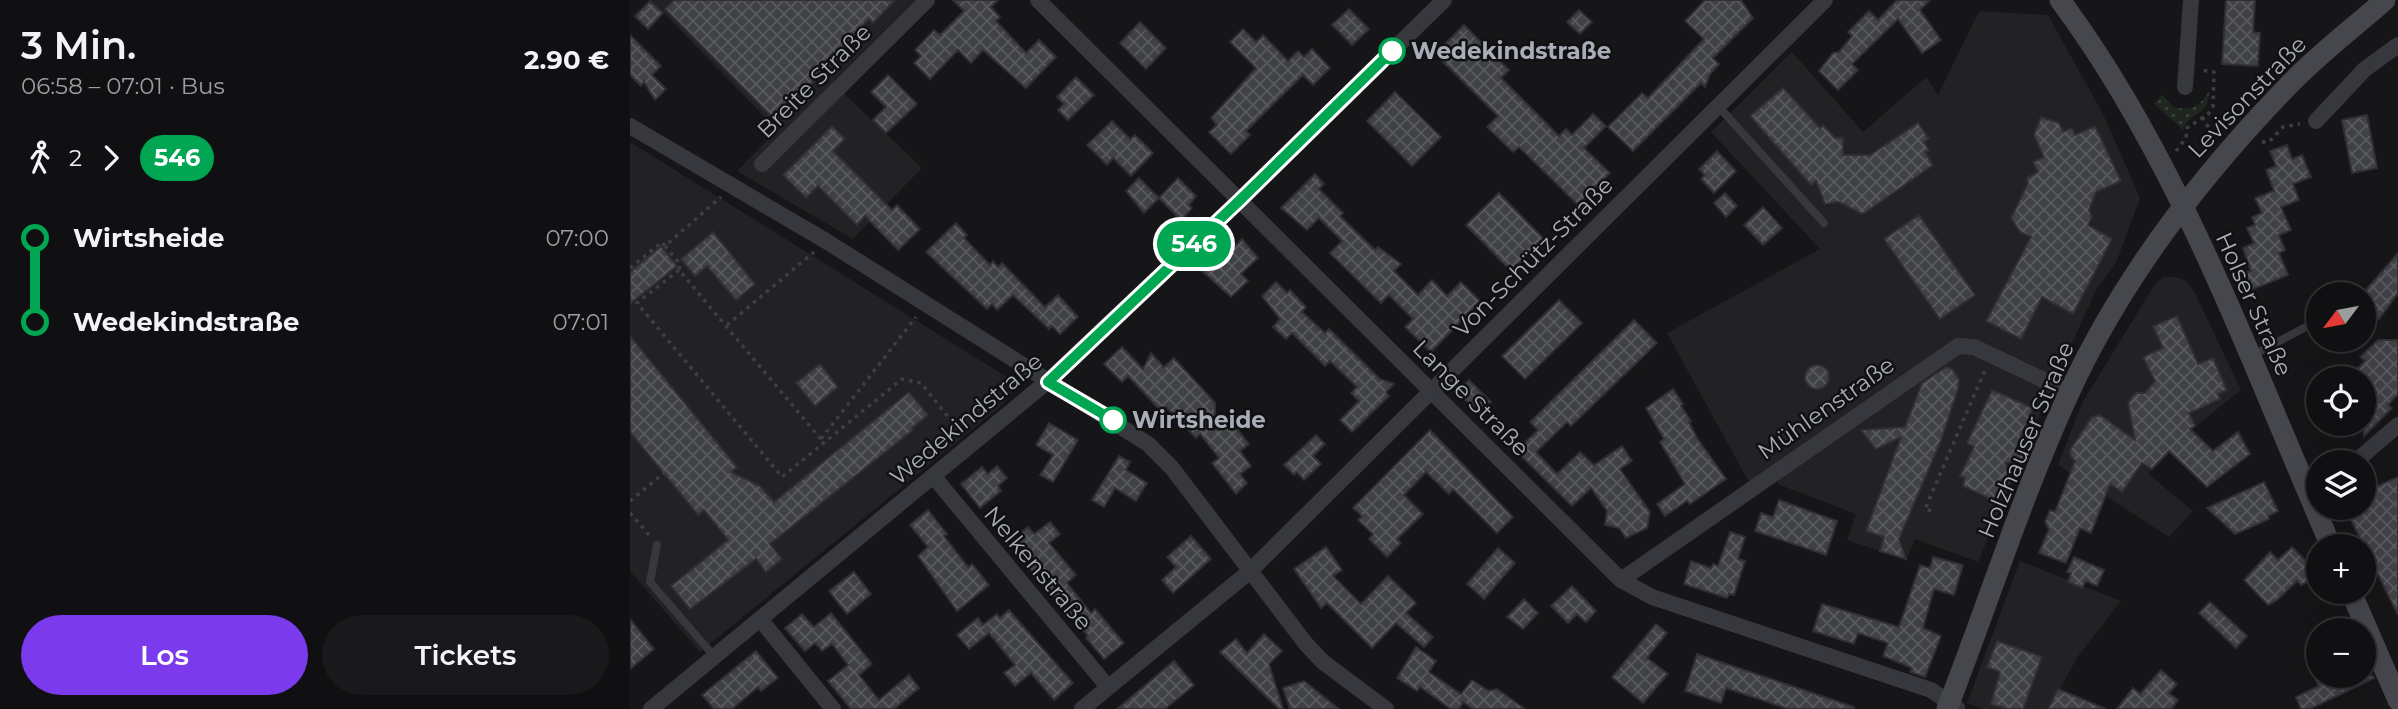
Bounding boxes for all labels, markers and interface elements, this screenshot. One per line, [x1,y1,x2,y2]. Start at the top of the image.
street label: Breite Straße [751,18,877,144]
text: 3 Min. [21,22,136,69]
street label: Levisonstraße [2182,30,2312,164]
place label: Wedekindstraße [1411,37,1611,65]
marker: Wedekindstraße [1379,38,1405,64]
text: 2.90 € [524,44,609,76]
text: 06:58 – 07:01 · Bus [21,72,225,100]
icon: walk [21,139,59,177]
icon: forward [92,139,130,177]
text: 546 [154,143,200,172]
text: 2 [69,144,82,172]
street label: Von-Schütz-Straße [1447,171,1619,343]
line badge: 546 [1154,221,1234,267]
text: Wirtsheide [73,222,224,254]
text: 07:00 [546,224,609,252]
street label: Holser Straße [2210,228,2298,380]
text: 546 [1171,229,1217,258]
north arrow [2306,282,2376,352]
map controls [2306,282,2376,688]
text: Wedekindstraße [73,306,299,338]
text: 07:01 [552,308,609,336]
street label: Lange Straße [1407,334,1535,462]
street label: Holzhauser Straße [1972,338,2080,542]
street label: Wedekindstraße [884,347,1048,491]
street label: Mühlenstraße [1752,351,1900,465]
button: locate [2306,366,2376,436]
place label: Wirtsheide [1132,406,1266,434]
marker: Wirtsheide [1100,407,1126,433]
button: layers [2306,450,2376,520]
street label: Nelkenstraße [978,500,1098,636]
button: + [2306,534,2376,604]
button: Los [21,615,308,695]
button: Tickets [322,615,609,695]
button: − [2306,618,2376,688]

